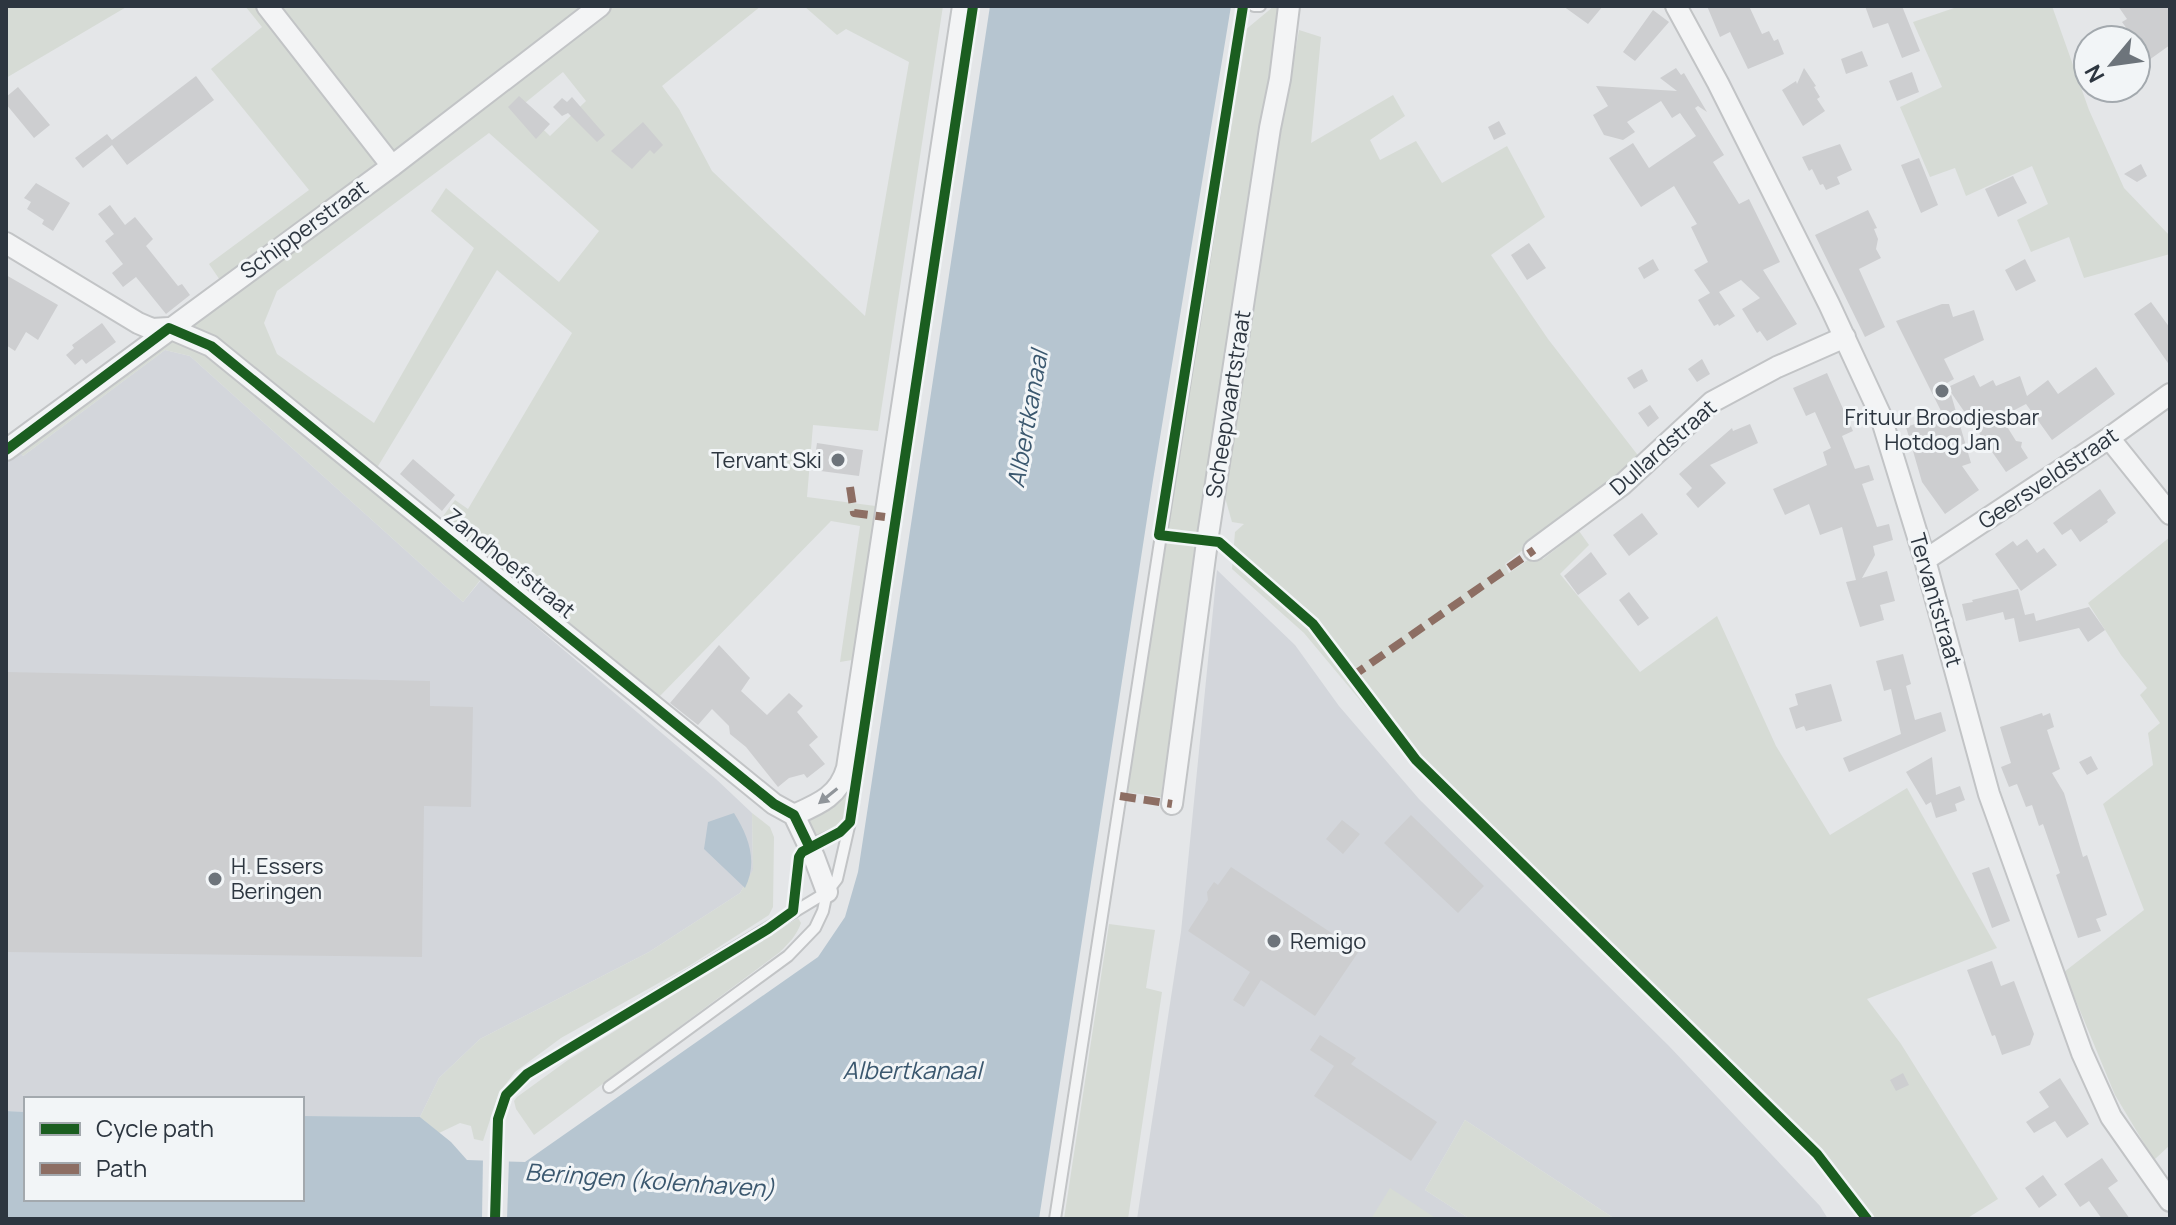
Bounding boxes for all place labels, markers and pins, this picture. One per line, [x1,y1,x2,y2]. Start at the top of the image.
marker: Frituur Broodjesbar Hotdog Jan [1933,382,1951,400]
place label: Frituur Broodjesbar Hotdog Jan [1845,402,2039,457]
place label: Tervant Ski [711,445,822,475]
marker: Tervant Ski [829,451,847,469]
place label: H. Essers Beringen [231,851,324,906]
marker: H. Essers Beringen [206,870,224,888]
place label: Remigo [1290,926,1366,956]
marker: Remigo [1265,932,1283,950]

